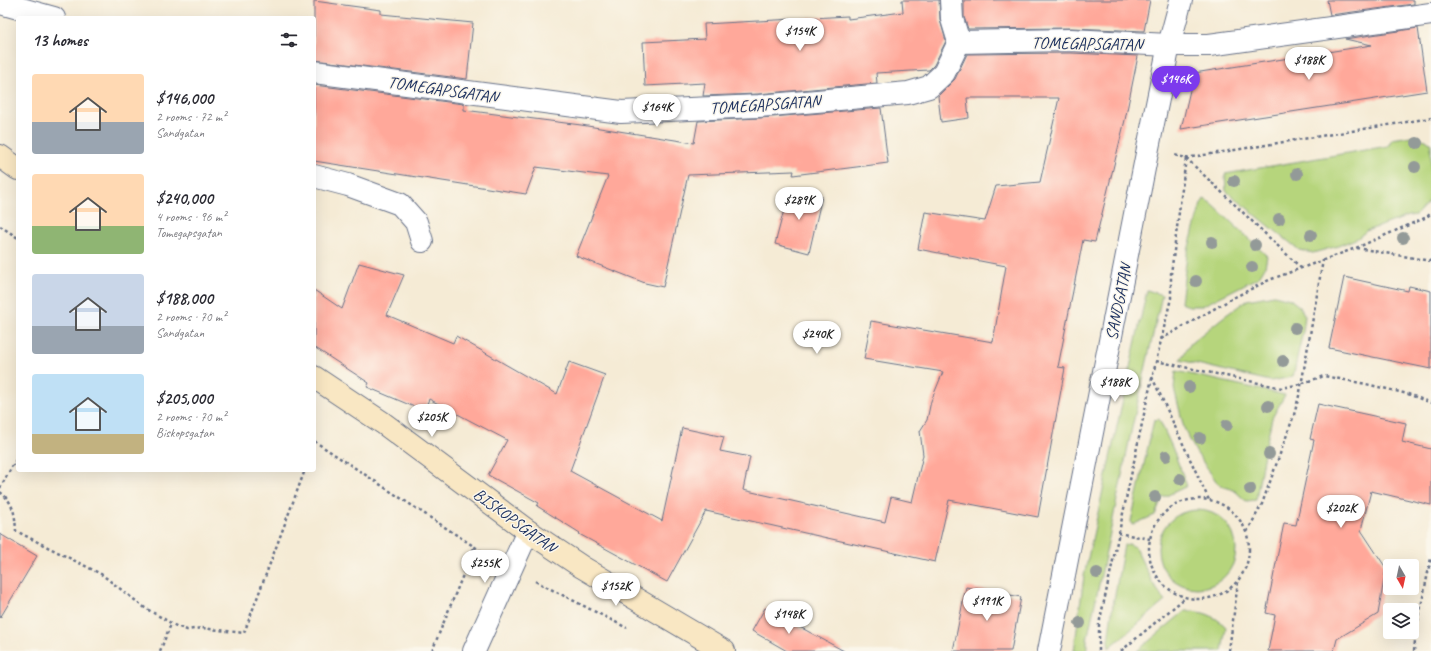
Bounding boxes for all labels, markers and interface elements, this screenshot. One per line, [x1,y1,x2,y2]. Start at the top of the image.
pin: $154K [772,18,828,52]
text: $154K [785,23,815,39]
icon: filters [278,29,300,51]
text: 13 homes [32,30,88,51]
street label: TOMEGAPSGATAN [1031,32,1145,55]
pin: $188K [1281,47,1337,81]
text: $188K [1294,52,1324,68]
pin: $146K [1148,66,1204,100]
street label: TOMEGAPSGATAN [387,71,502,108]
text: $146K [1161,71,1191,87]
text: $146,000 [156,88,213,109]
icon: home [64,90,112,138]
street label: TOMEGAPSGATAN [709,90,823,119]
pin: $164K [629,94,685,128]
text: $164K [642,99,672,115]
text: 2 rooms · 72 m² [156,109,226,125]
text: Sandgatan [156,125,204,141]
pin: $289K [771,187,827,221]
text: $240,000 [156,188,213,209]
icon: home [64,190,112,238]
text: $289K [784,192,814,208]
text: 4 rooms · 96 m² [156,209,226,225]
text: Tomegapsgatan [156,225,222,241]
street label: SANDGATAN [1101,260,1137,342]
text: $188,000 [156,288,213,309]
icon: home [64,290,112,338]
text: 2 rooms · 70 m² [156,309,226,325]
pin: $240K [789,321,845,355]
text: Sandgatan [156,325,204,341]
text: $240K [802,326,832,342]
pin: $188K [1087,369,1143,403]
text: $188K [1100,374,1130,390]
text: $205,000 [156,388,213,409]
icon: home [64,390,112,438]
pin: $205K [404,404,460,438]
text: 2 rooms · 70 m² [156,409,226,425]
text: $205K [417,409,447,425]
text: Biskopsgatan [156,425,214,441]
street label: BISKOPSGATAN [469,483,562,559]
pin: $202K [1313,495,1369,529]
text: $202K [1326,500,1356,516]
pin: $255K [457,550,513,584]
text: $255K [470,555,500,571]
north arrow [1383,559,1419,595]
map controls [1383,559,1419,639]
pin: $152K [588,573,644,607]
text: $152K [601,578,631,594]
pin: $191K [959,588,1015,622]
text: $191K [972,593,1002,609]
pin: $148K [761,601,817,635]
button: layers [1383,603,1419,639]
text: $148K [774,606,804,622]

